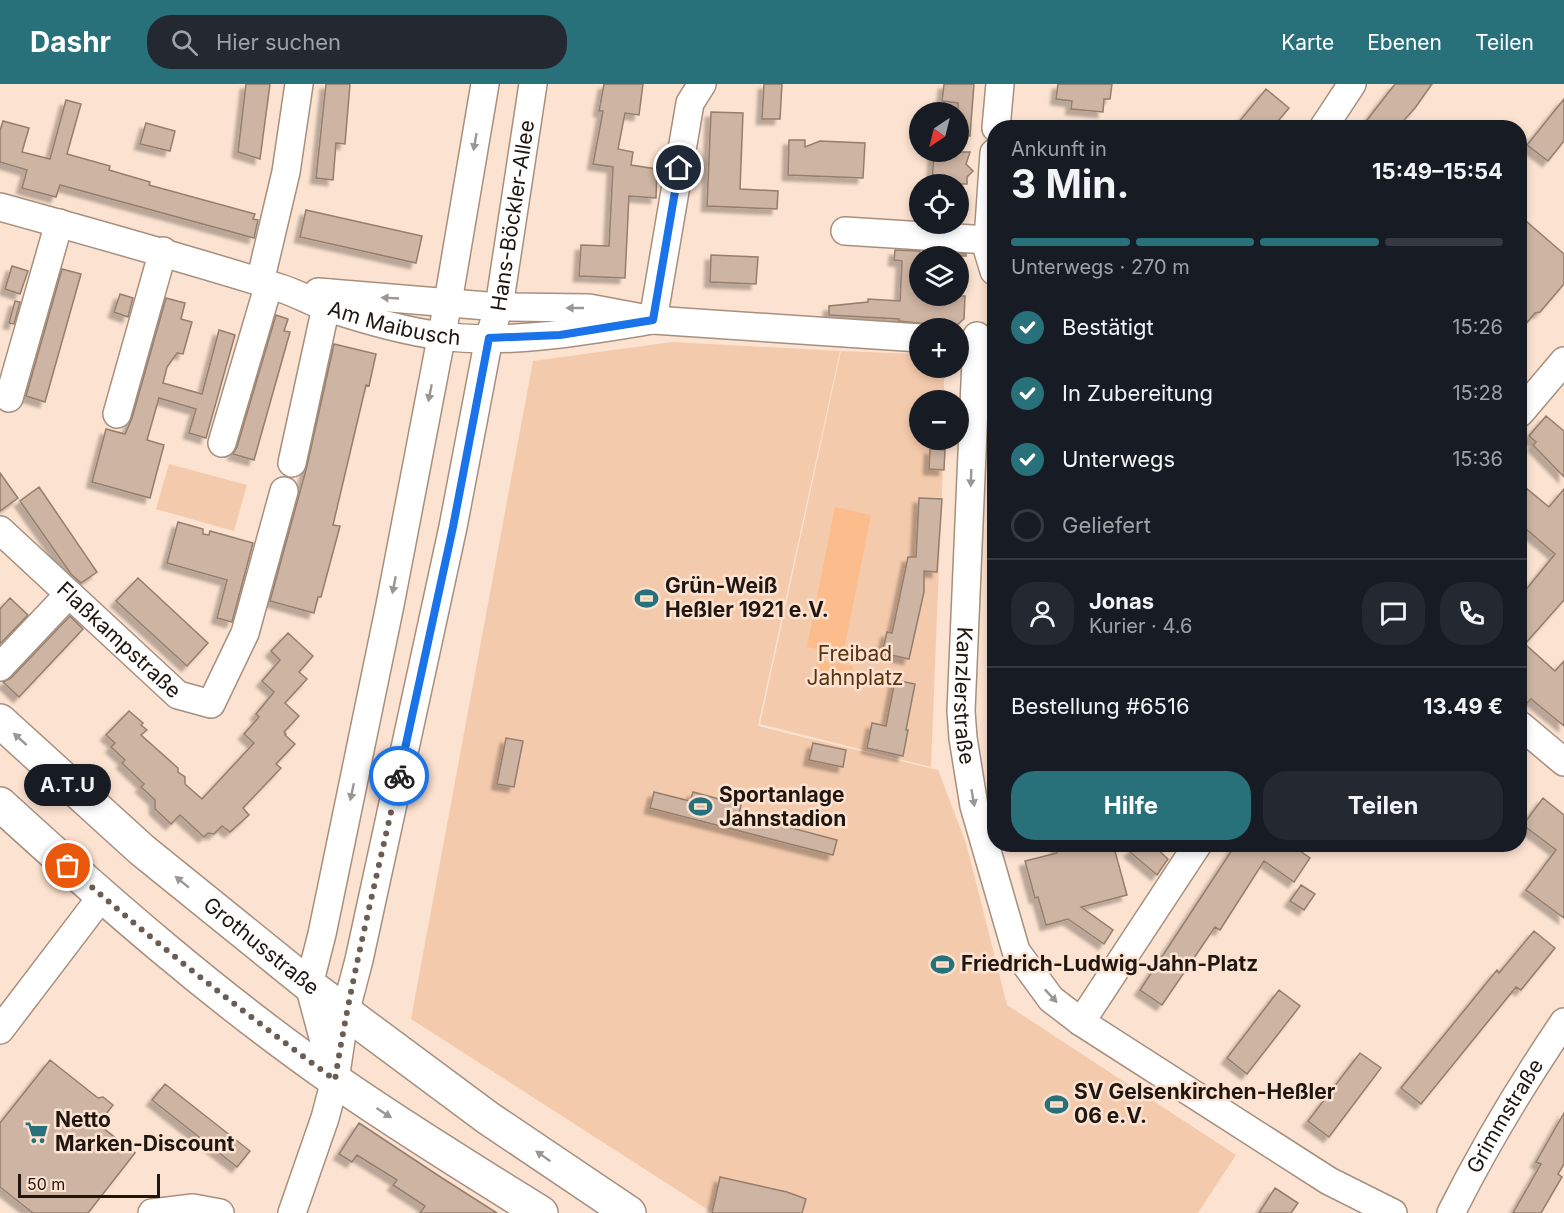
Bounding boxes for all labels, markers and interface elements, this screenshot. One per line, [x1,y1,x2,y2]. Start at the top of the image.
search box [147,15,567,69]
text: Dashr [30,25,111,59]
icon: search [168,26,201,59]
text: Hier suchen [216,29,341,55]
text: Karte [1281,30,1334,55]
text: Ebenen [1367,30,1442,55]
text: Teilen [1475,30,1534,55]
north arrow [909,102,969,162]
map controls [909,102,969,450]
street label: Hans-Böckler-Allee [486,118,539,313]
one-way arrow [470,132,479,151]
text: Ankunft in [1011,137,1107,161]
pin [653,142,704,193]
icon: home [662,151,695,184]
text: 15:49–15:54 [1372,158,1503,184]
text: 3 Min. [1011,160,1130,207]
button: locate [909,174,969,234]
button: layers [909,246,969,306]
text: Unterwegs · 270 m [1011,255,1190,279]
one-way arrow [380,294,399,303]
street label: Am Maibusch [325,296,462,350]
one-way arrow [565,303,584,313]
icon: check [1011,311,1044,344]
text: Bestätigt [1062,314,1154,340]
text: 15:26 [1452,315,1503,339]
button: + [909,318,969,378]
icon: check [1011,377,1044,410]
text: In Zubereitung [1062,380,1213,406]
text: 15:28 [1452,381,1503,405]
one-way arrow [425,384,434,403]
button: − [909,390,969,450]
icon: check [1011,443,1044,476]
text: Unterwegs [1062,446,1175,472]
text: 15:36 [1452,447,1503,471]
one-way arrow [966,469,975,488]
text: Geliefert [1062,512,1151,538]
place label: Grün-Weiß Heßler 1921 e.V. [665,573,829,622]
street label: Flaßkampstraße [52,576,186,703]
one-way arrow [389,576,398,595]
button: person [1011,582,1074,645]
button: chat [1362,582,1425,645]
button: phone [1440,582,1503,645]
sports icon: Grün-Weiß Heßler 1921 e.V. [634,585,660,611]
text: Jonas [1089,588,1154,614]
text: Kurier · 4.6 [1089,614,1192,638]
street label: Kanzlerstraße [949,626,980,766]
park label: Freibad Jahnplatz [807,641,903,690]
text: Bestellung #6516 [1011,693,1190,719]
text: 13.49 € [1423,693,1503,719]
one-way arrow [13,733,28,746]
courier [369,746,429,806]
icon: bike [383,760,416,793]
callout: A.T.U [25,764,112,806]
button: Hilfe [1011,771,1251,840]
button: Teilen [1263,771,1503,840]
text: A.T.U [40,773,95,797]
place label: Sportanlage Jahnstadion [719,782,846,831]
one-way arrow [346,783,356,801]
one-way arrow [968,789,977,808]
sports icon: Sportanlage Jahnstadion [688,794,714,820]
pin [42,840,93,891]
icon: bag [51,849,84,882]
one-way arrow [175,876,190,889]
street label: Grothusstraße [199,892,324,1000]
sports icon: Friedrich-Ludwig-Jahn-Platz [930,951,956,977]
place label: Friedrich-Ludwig-Jahn-Platz [961,951,1258,976]
one-way arrow [1044,988,1057,1003]
street label: Grimmstraße [1461,1054,1548,1177]
place label: SV Gelsenkirchen-Heßler 06 e.V. [1074,1079,1336,1128]
sports icon: SV Gelsenkirchen-Heßler 06 e.V. [1043,1091,1069,1117]
place label: Netto Marken-Discount [55,1107,235,1156]
one-way arrow [376,1107,392,1118]
supermarket icon: Netto Marken-Discount [24,1119,50,1145]
one-way arrow [535,1151,551,1162]
scale bar [18,1171,160,1198]
text: 50 m [27,1174,65,1194]

